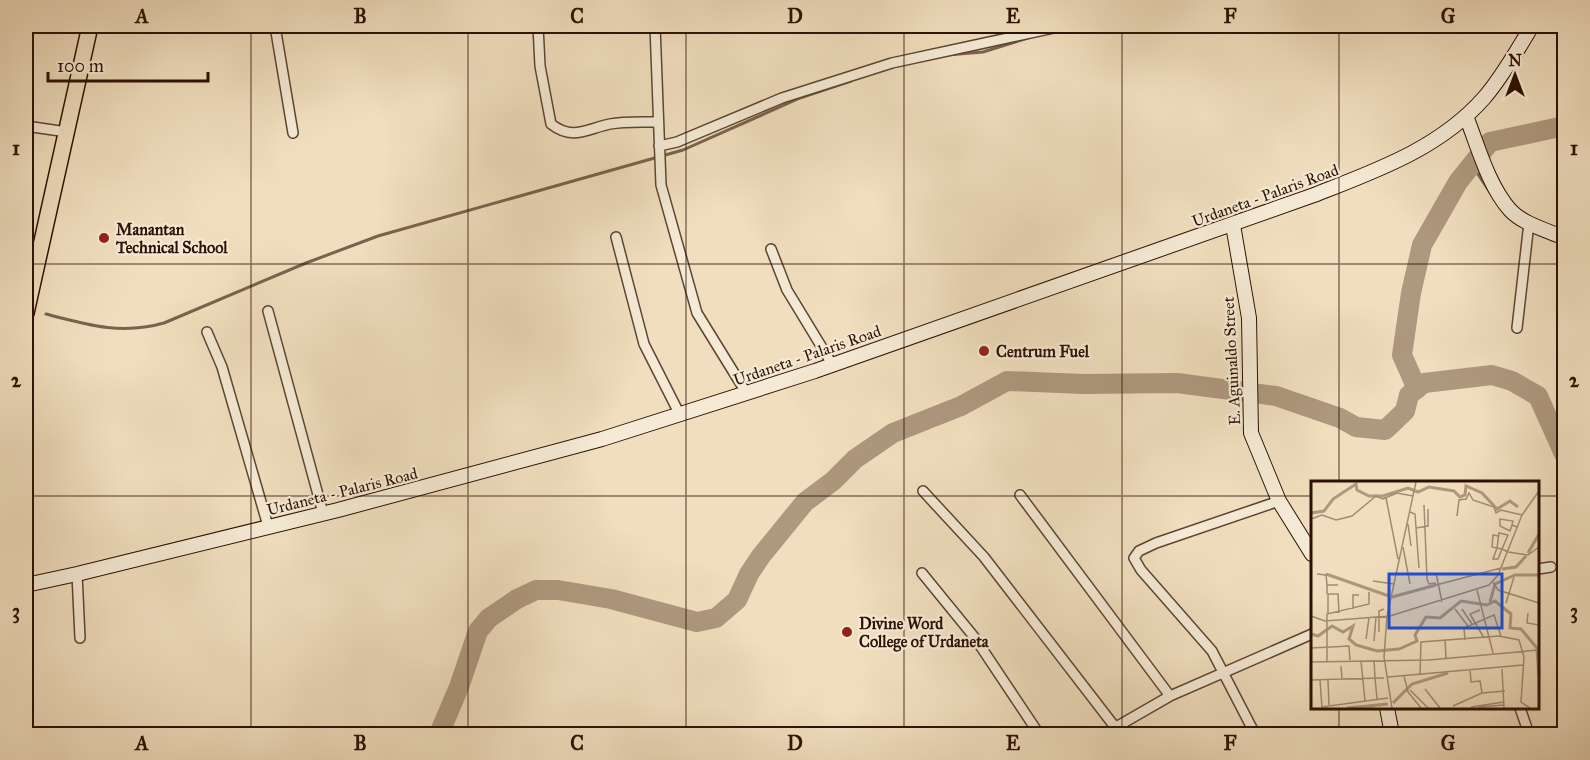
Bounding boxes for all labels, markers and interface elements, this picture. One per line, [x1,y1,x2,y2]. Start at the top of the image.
text: A [133,4,149,28]
text: B [353,4,367,28]
text: C [570,4,584,28]
text: D [787,4,803,28]
text: E [1006,4,1021,28]
text: F [1223,4,1237,28]
text: G [1441,4,1456,28]
scale bar [48,45,208,83]
north arrow [1485,45,1545,105]
text: N [1508,51,1522,70]
text: 100 m [57,55,104,77]
text: 1 [12,136,20,160]
text: 1 [1570,136,1578,160]
street label: Urdaneta - Palaris Road [1189,160,1341,231]
place label: Manantan Technical School [115,220,228,257]
marker: Manantan Technical School [97,231,111,245]
street label: E. Aguinaldo Street [1219,296,1245,426]
street label: Urdaneta - Palaris Road [731,321,883,390]
place label: Centrum Fuel [996,342,1090,361]
marker: Centrum Fuel [977,344,991,358]
text: 2 [11,368,22,392]
text: 2 [1569,368,1580,392]
street label: Urdaneta - Palaris Road [265,464,419,519]
inset map [1311,481,1539,709]
text: 3 [12,599,20,624]
text: 3 [1570,599,1578,624]
place label: Divine Word College of Urdaneta [859,614,990,652]
marker: Divine Word College of Urdaneta [840,625,854,639]
text: A [133,731,149,755]
text: B [353,731,367,755]
text: C [570,731,584,755]
text: D [787,731,803,755]
text: E [1006,731,1021,755]
text: F [1223,731,1237,755]
text: G [1441,731,1456,755]

